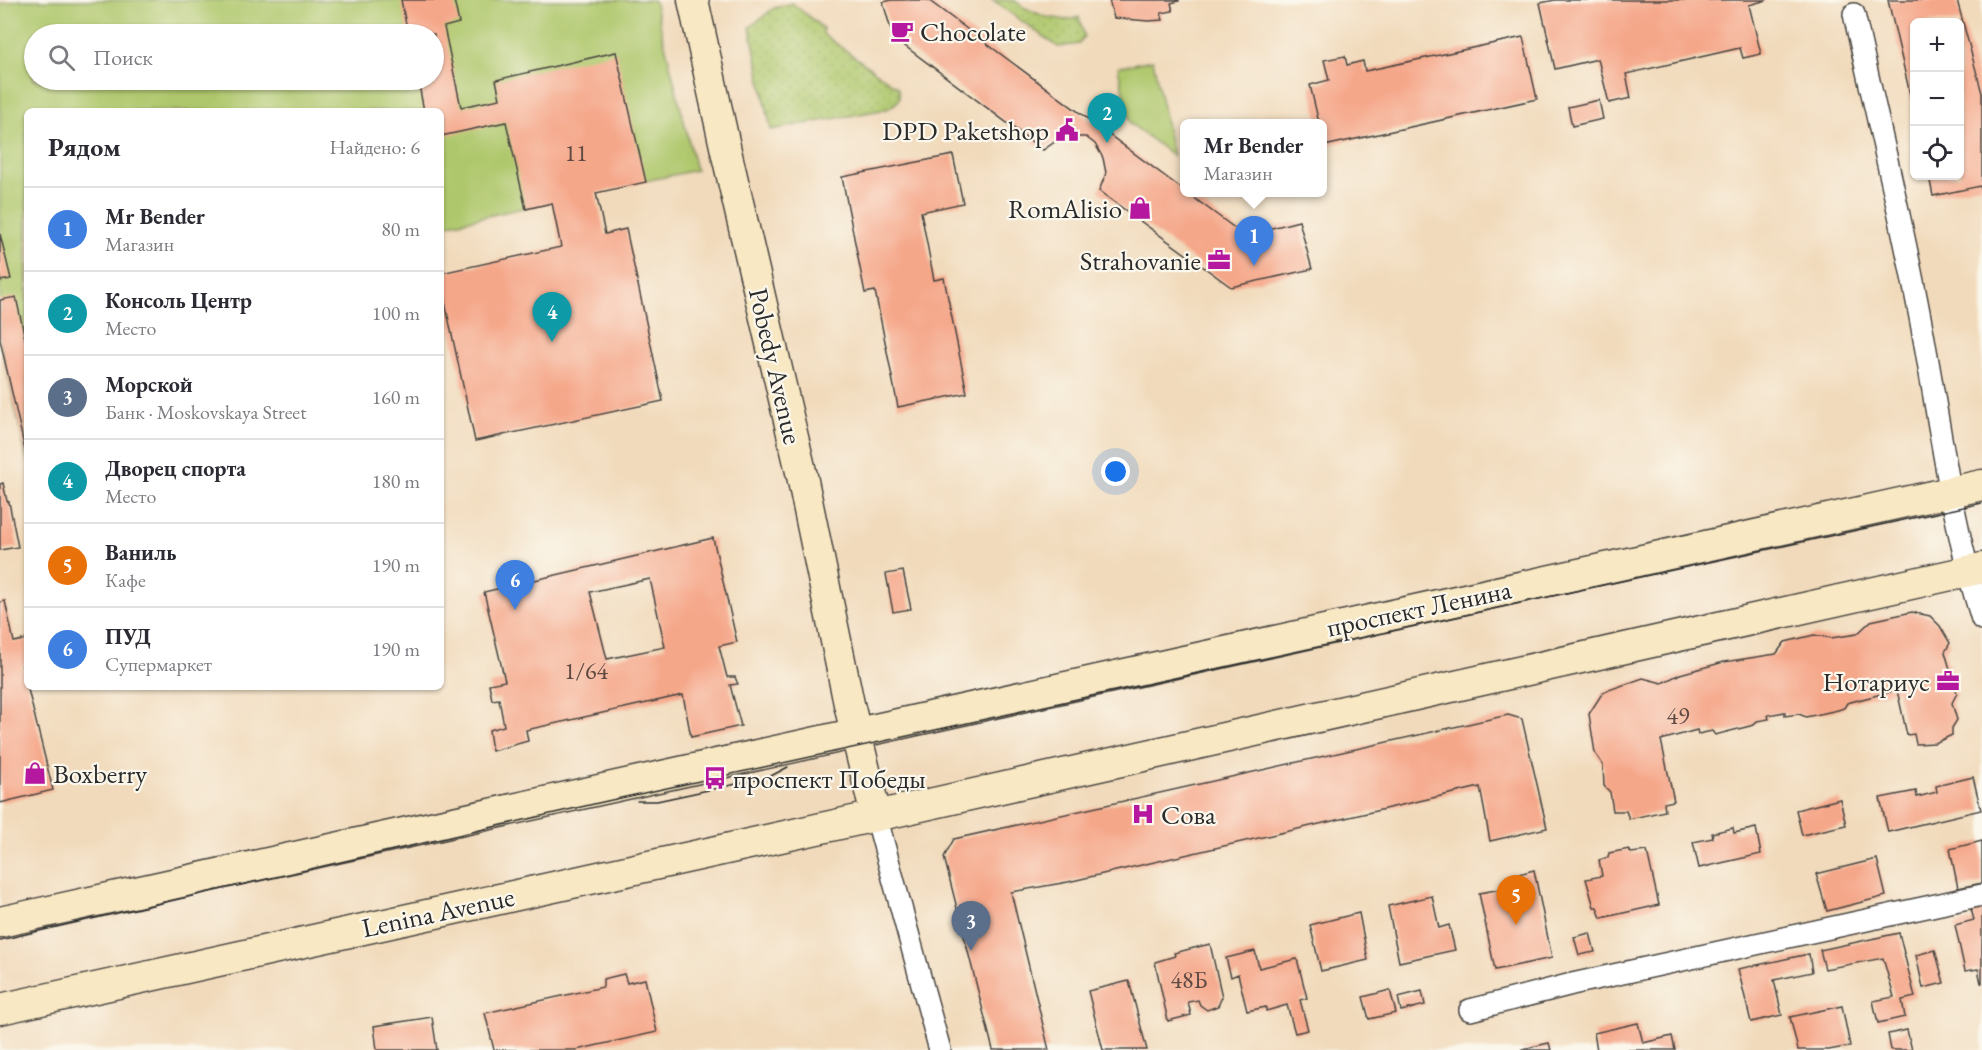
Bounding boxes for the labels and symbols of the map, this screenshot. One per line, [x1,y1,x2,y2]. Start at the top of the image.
place label: Chocolate [920,14,1026,49]
cafe icon: Chocolate [889,18,915,44]
pin: 2 [1088,94,1126,143]
place label: DPD Paketshop [882,113,1049,148]
public building icon: DPD Paketshop [1054,117,1080,143]
house number: 11 [564,137,588,168]
place label: RomAlisio [1008,191,1122,226]
shop icon: RomAlisio [1127,195,1153,221]
pin: 1 [1234,216,1274,266]
place label: Strahovanie [1080,243,1201,278]
office icon: Strahovanie [1206,247,1232,273]
street label: Pobedy Avenue [741,284,811,448]
pin: 4 [532,292,572,342]
your location [1101,457,1130,486]
pin: 6 [496,560,534,610]
street label: проспект Ленина [1323,571,1515,645]
house number: 1/64 [564,655,609,686]
place label: Нотариус [1823,664,1930,699]
office icon: Нотариус [1935,668,1961,694]
house number: 49 [1666,700,1690,731]
place label: Boxberry [53,756,147,791]
shop icon: Boxberry [22,760,48,786]
place label: проспект Победы [733,761,926,796]
bus stop icon: проспект Победы [702,765,728,791]
place label: Сова [1161,797,1216,832]
hospital icon: Сова [1130,801,1156,827]
pin: 5 [1496,876,1536,925]
street label: Lenina Avenue [359,879,517,945]
pin: 3 [952,902,990,951]
house number: 48Б [1170,964,1208,995]

